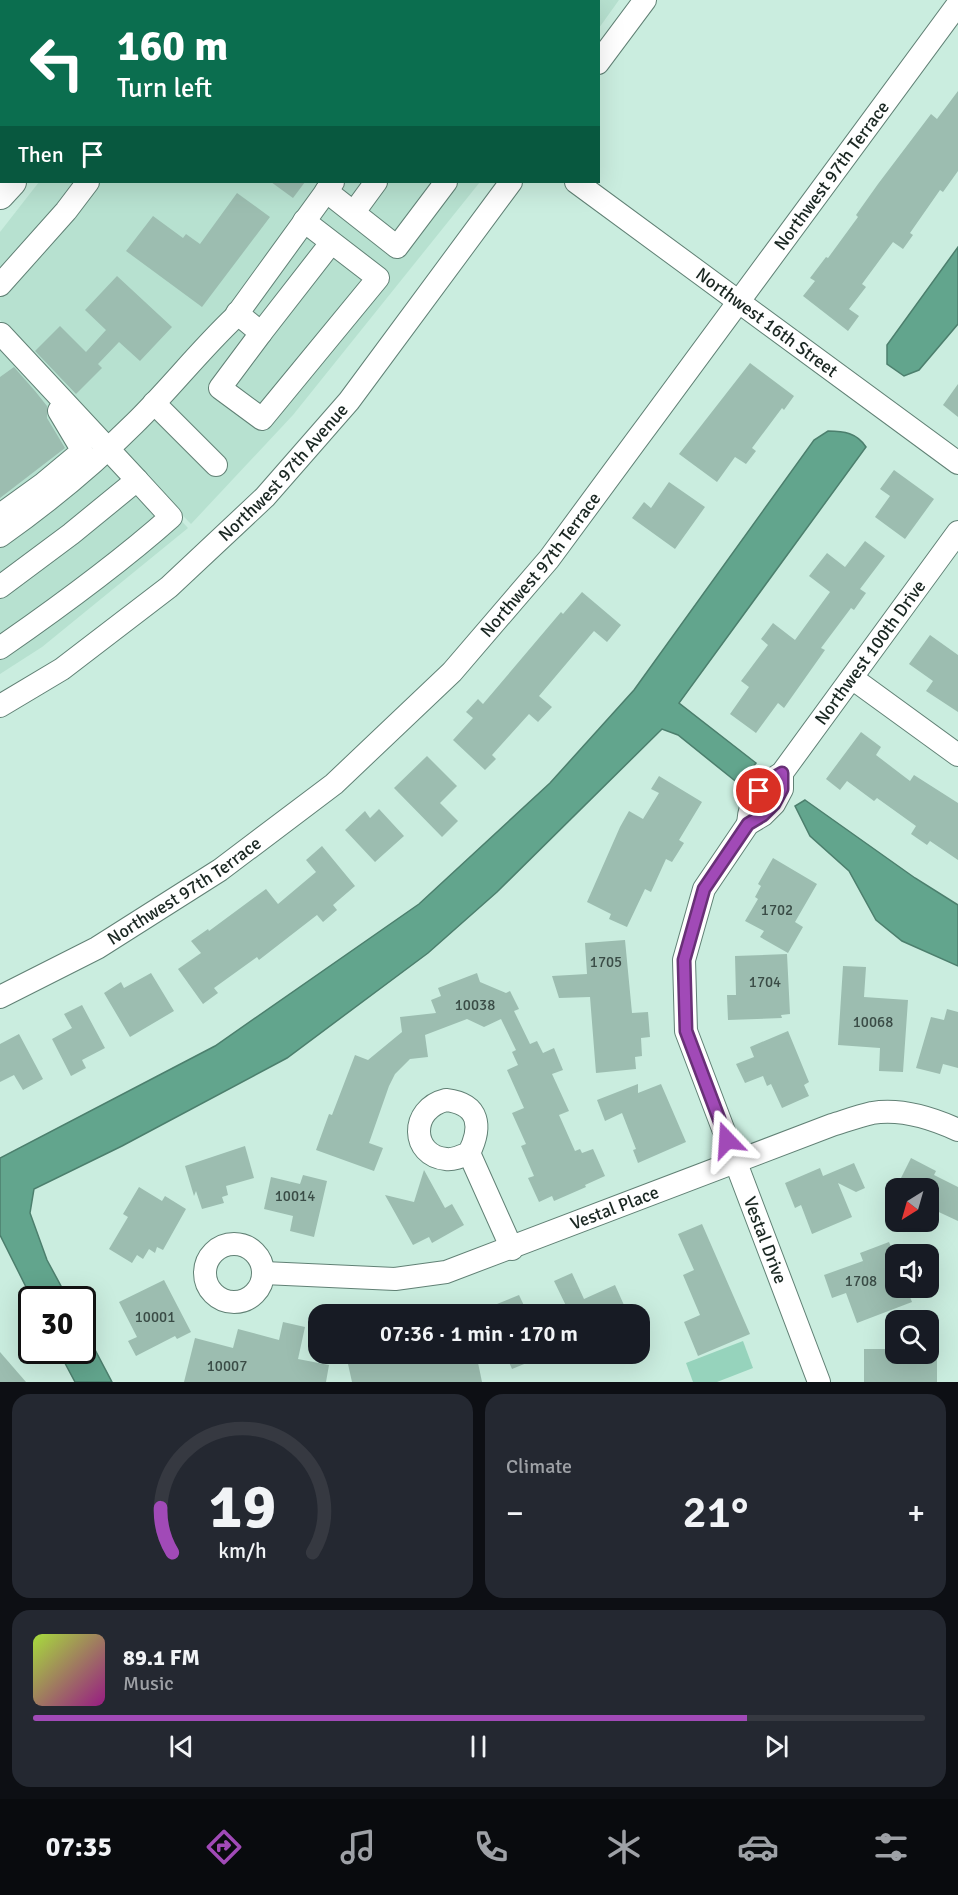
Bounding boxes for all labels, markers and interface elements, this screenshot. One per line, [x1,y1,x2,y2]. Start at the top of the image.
text: 160 m [117,21,228,72]
icon: left [18,24,96,102]
text: Turn left [117,72,212,105]
street label: Northwest 97th Terrace [769,97,894,255]
icon: arrive [76,138,109,171]
text: Then [18,141,64,168]
street label: Northwest 16th Street [692,263,842,382]
street label: Northwest 97th Avenue [214,399,353,546]
street label: Northwest 97th Terrace [476,488,605,642]
street label: Northwest 100th Drive [810,576,930,729]
pin [733,765,784,816]
icon: arrive [742,774,775,807]
street label: Northwest 97th Terrace [103,832,265,950]
house number: 1702 [761,901,793,919]
house number: 1705 [590,953,622,971]
house number: 1704 [749,973,781,991]
house number: 10038 [455,996,495,1014]
house number: 10068 [853,1013,893,1031]
position arrow [695,1108,759,1172]
north arrow [885,1178,939,1232]
map controls [885,1178,939,1364]
street label: Vestal Place [567,1181,662,1235]
house number: 10014 [275,1187,315,1205]
street label: Vestal Drive [739,1194,792,1287]
button: sound [885,1244,939,1298]
house number: 1708 [845,1272,877,1290]
speed limit sign: 30 [18,1286,96,1364]
house number: 10001 [135,1308,175,1326]
button: search [885,1310,939,1364]
text: 07:36 · 1 min · 170 m [380,1320,578,1347]
house number: 10007 [207,1357,247,1375]
text: Climate [506,1454,572,1479]
text: 19 [209,1468,276,1545]
text: 21° [683,1485,748,1540]
text: − [506,1493,524,1534]
text: + [907,1493,925,1534]
text: km/h [218,1538,267,1564]
text: 89.1 FM [123,1644,200,1671]
text: Music [123,1671,174,1696]
icon: previous [165,1730,198,1763]
icon: pause [462,1730,495,1763]
icon: next [760,1730,793,1763]
icon: directions [203,1826,245,1868]
icon: music [337,1826,379,1868]
icon: phone [470,1826,512,1868]
icon: climate [603,1826,645,1868]
icon: car [737,1826,779,1868]
icon: filters [870,1826,912,1868]
text: 07:35 [46,1831,112,1864]

